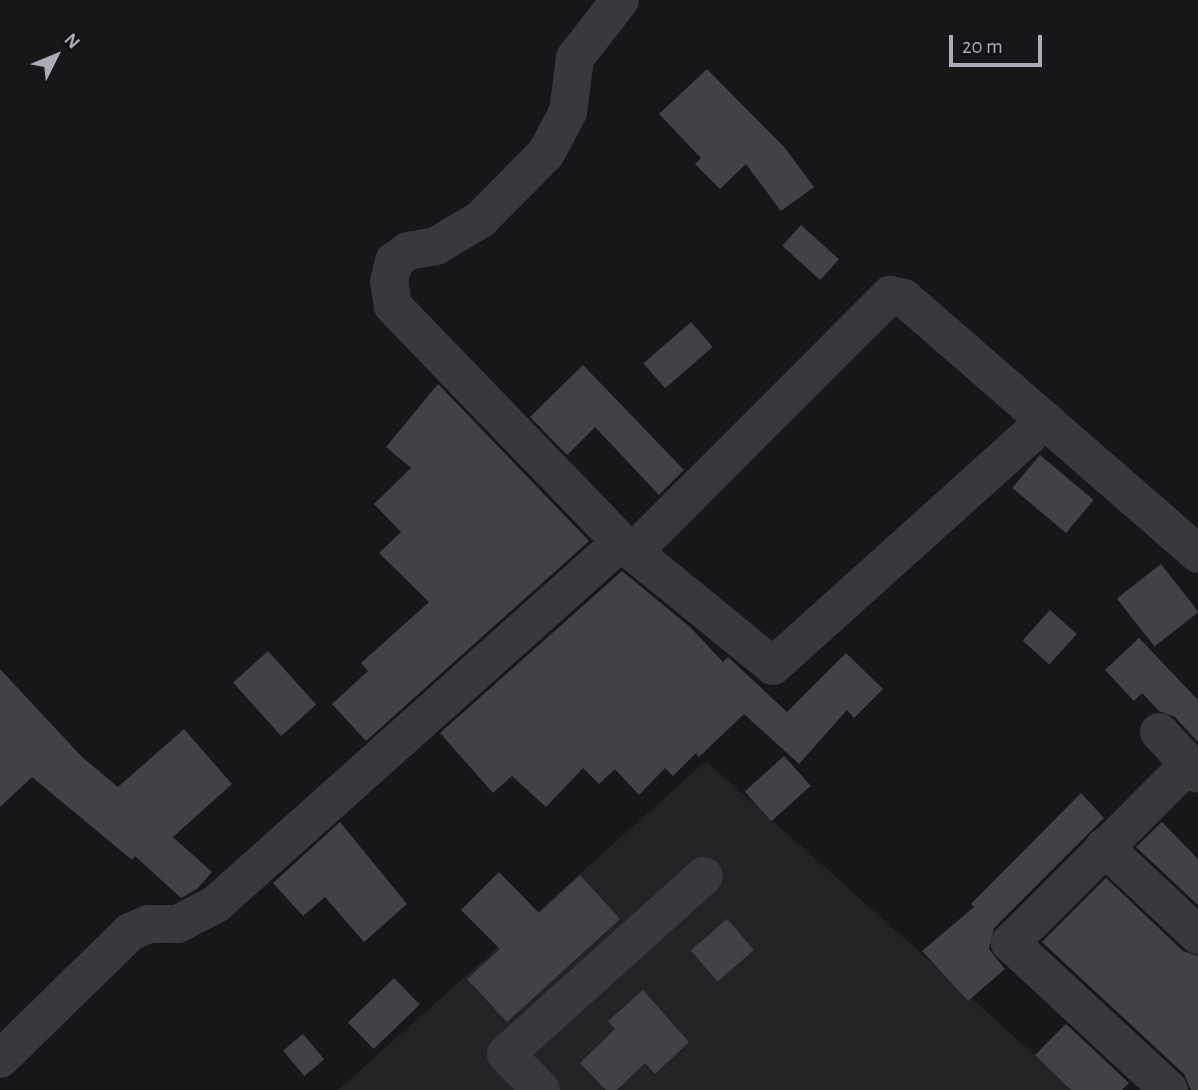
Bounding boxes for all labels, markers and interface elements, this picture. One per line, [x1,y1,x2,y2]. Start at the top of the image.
north arrow [21,21,91,91]
scale bar [953,21,1046,65]
text: N [60,30,83,53]
text: 20 m [962,36,1003,57]

